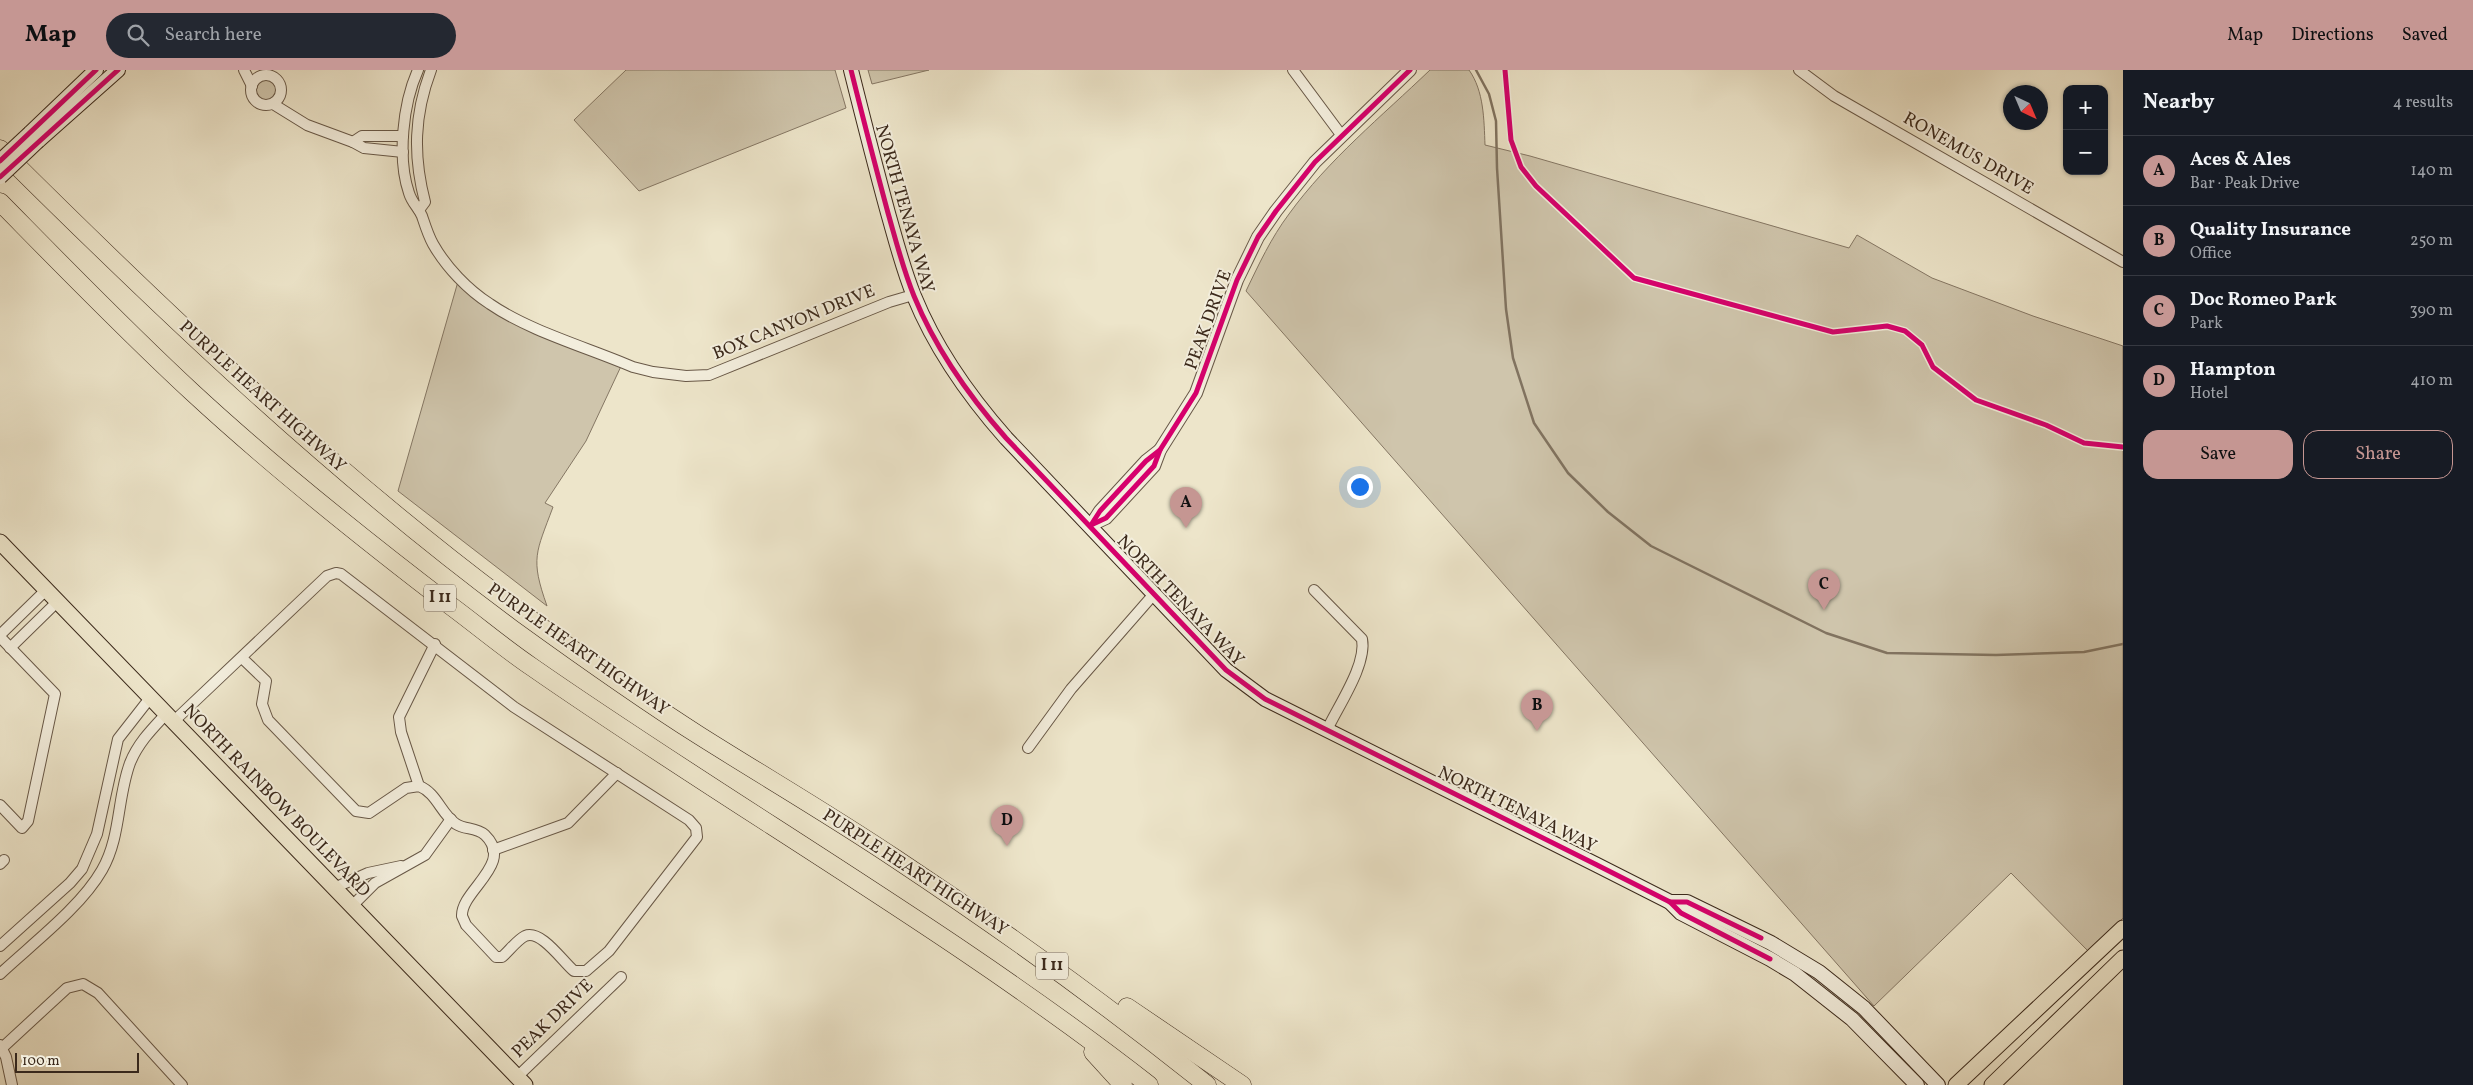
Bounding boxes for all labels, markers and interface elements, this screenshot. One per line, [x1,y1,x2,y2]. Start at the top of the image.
search box [106,13,456,58]
text: Map [25,18,76,52]
icon: search [124,21,152,49]
text: Search here [164,22,262,48]
text: Map [2227,23,2263,48]
text: Directions [2291,23,2374,48]
text: Saved [2402,23,2448,48]
north arrow [2003,85,2048,130]
map controls [2063,85,2108,175]
button: + [2063,85,2108,130]
text: Nearby [2143,88,2214,117]
text: 4 results [2393,92,2453,114]
street label: RONEMUS DRIVE [1898,106,2038,202]
street label: NORTH TENAYA WAY [868,122,940,296]
button: − [2063,130,2108,175]
text: Aces & Ales [2190,147,2291,173]
text: A [2153,160,2165,182]
text: 140 m [2411,160,2453,182]
text: Bar · Peak Drive [2190,173,2300,195]
text: Quality Insurance [2190,217,2351,243]
text: B [2154,230,2164,252]
text: 250 m [2410,230,2453,252]
text: Office [2190,243,2232,265]
street label: PEAK DRIVE [1179,266,1239,373]
street label: BOX CANYON DRIVE [709,279,879,367]
text: Doc Romeo Park [2190,287,2337,313]
text: C [2154,300,2164,322]
text: 390 m [2410,300,2453,322]
text: Park [2190,313,2223,335]
street label: PURPLE HEART HIGHWAY [173,315,351,479]
text: Hampton [2190,357,2276,383]
text: D [2153,370,2165,392]
text: 410 m [2410,370,2453,392]
text: Hotel [2190,383,2228,405]
button: Save [2143,430,2293,479]
button: Share [2303,430,2453,479]
your location [1347,474,1373,500]
pin: A [1170,487,1202,528]
street label: NORTH TENAYA WAY [1111,530,1249,672]
pin: C [1808,569,1840,610]
street label: PURPLE HEART HIGHWAY [482,578,674,722]
road number: I 11 [424,584,456,612]
pin: B [1521,690,1553,731]
street label: NORTH RAINBOW BOULEVARD [177,699,375,903]
street label: NORTH TENAYA WAY [1433,761,1601,859]
street label: PURPLE HEART HIGHWAY [817,803,1013,943]
pin: D [991,805,1023,846]
road number: I 11 [1036,952,1068,979]
street label: PEAK DRIVE [507,974,599,1064]
scale bar [15,1050,139,1073]
text: 100 m [22,1052,60,1071]

